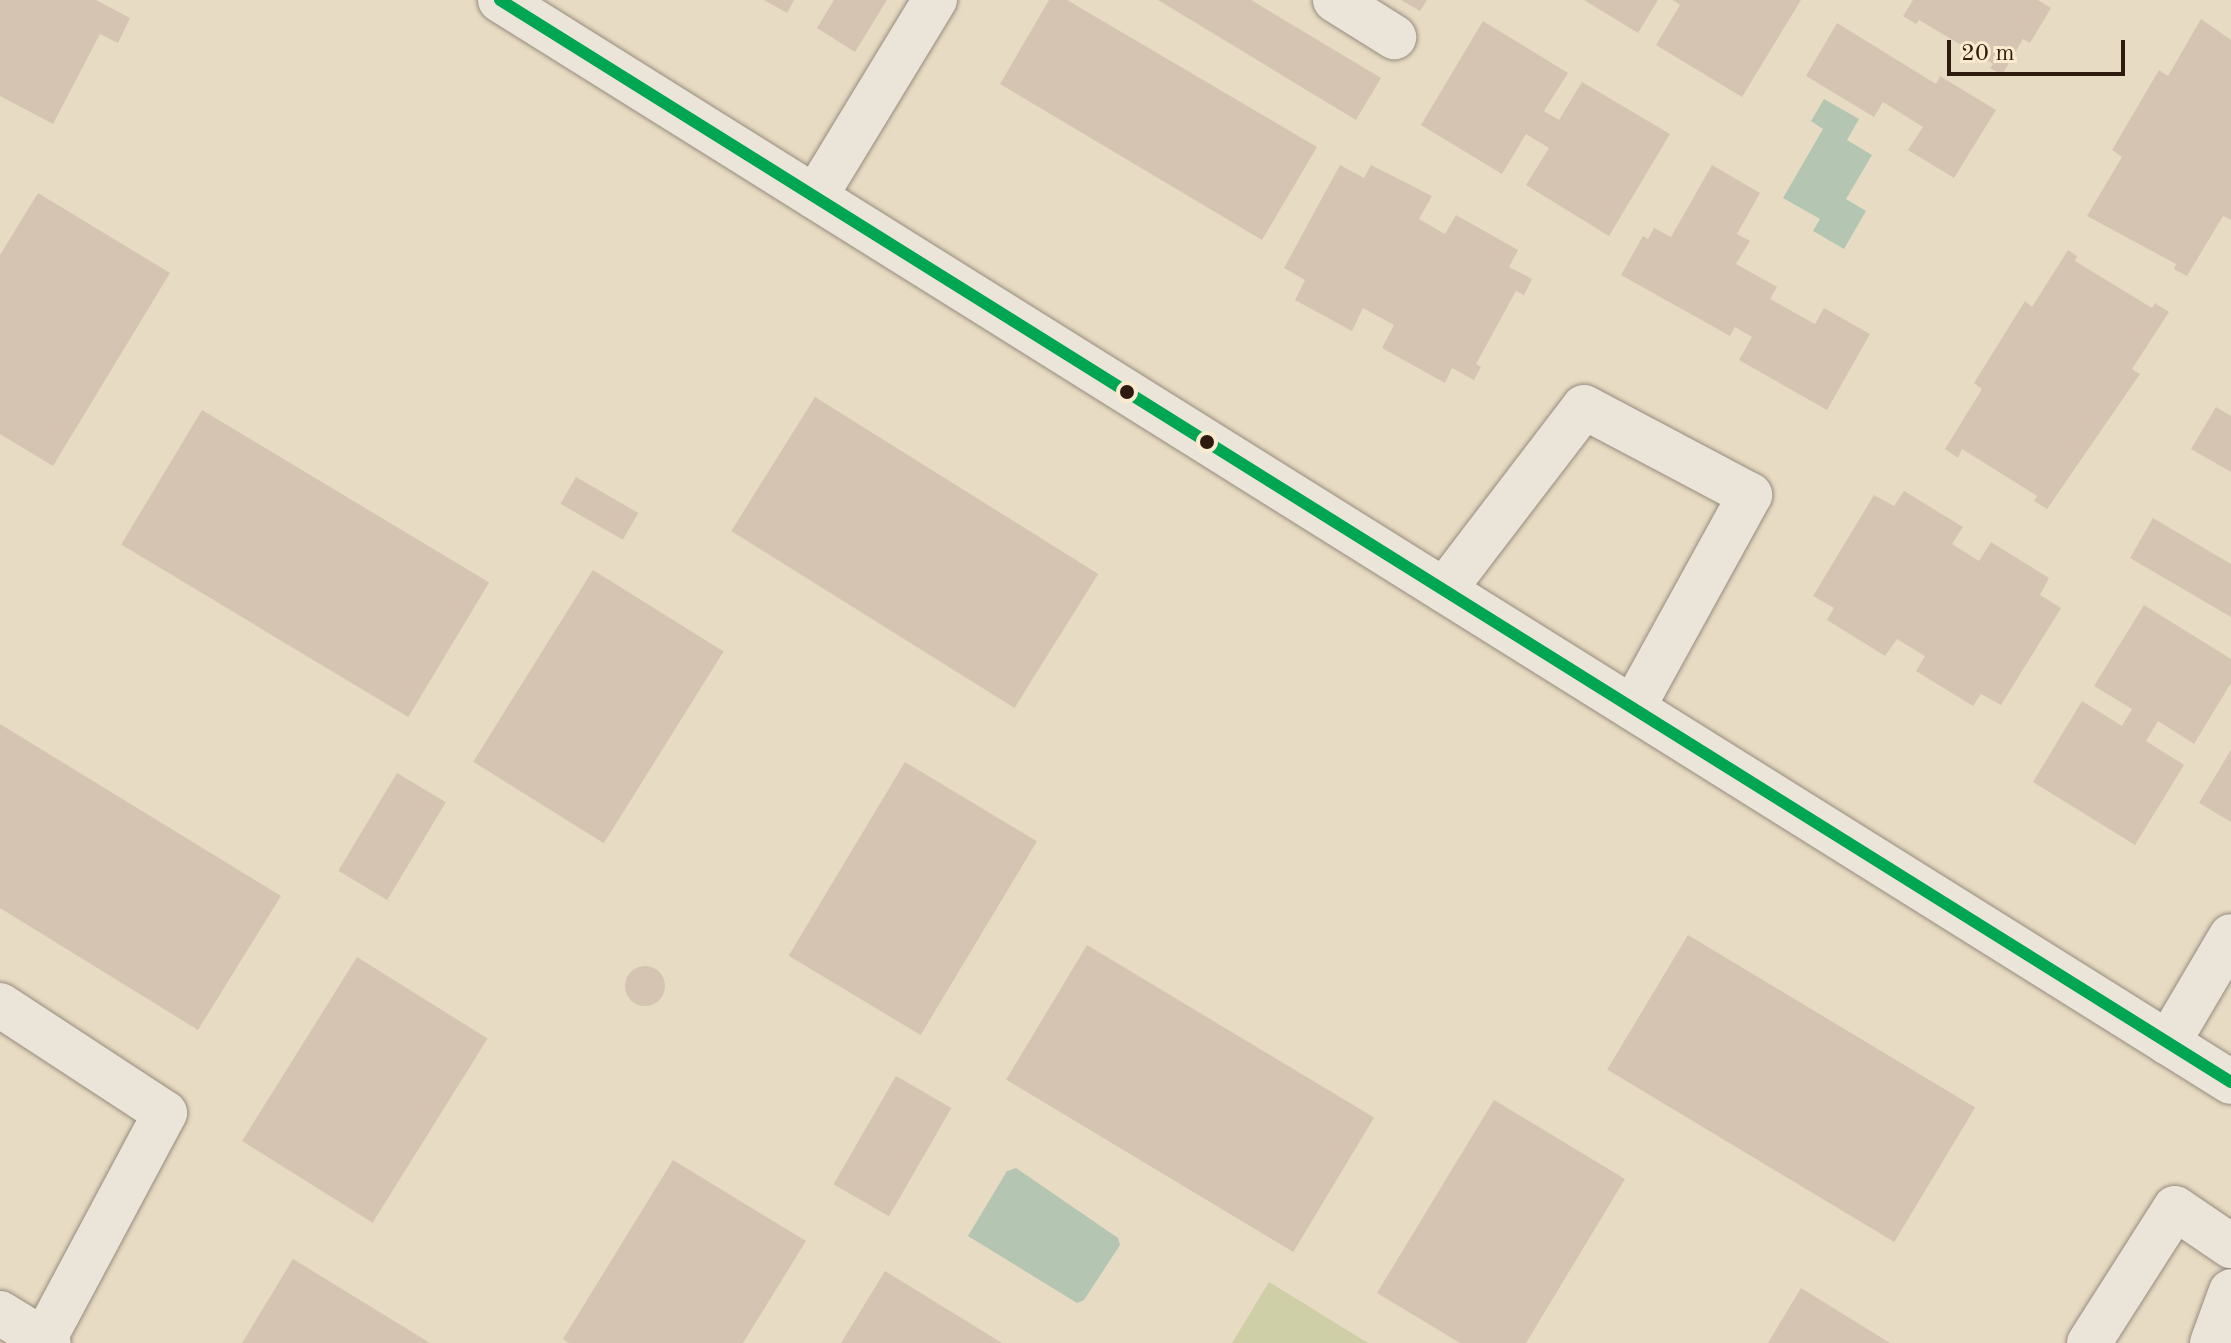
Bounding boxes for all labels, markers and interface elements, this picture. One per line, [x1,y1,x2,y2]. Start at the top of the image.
scale bar [1951,24,2129,74]
text: 20 m [1961,42,2015,66]
unlabelled marker [1119,384,1135,400]
unlabelled marker [1199,434,1215,450]

